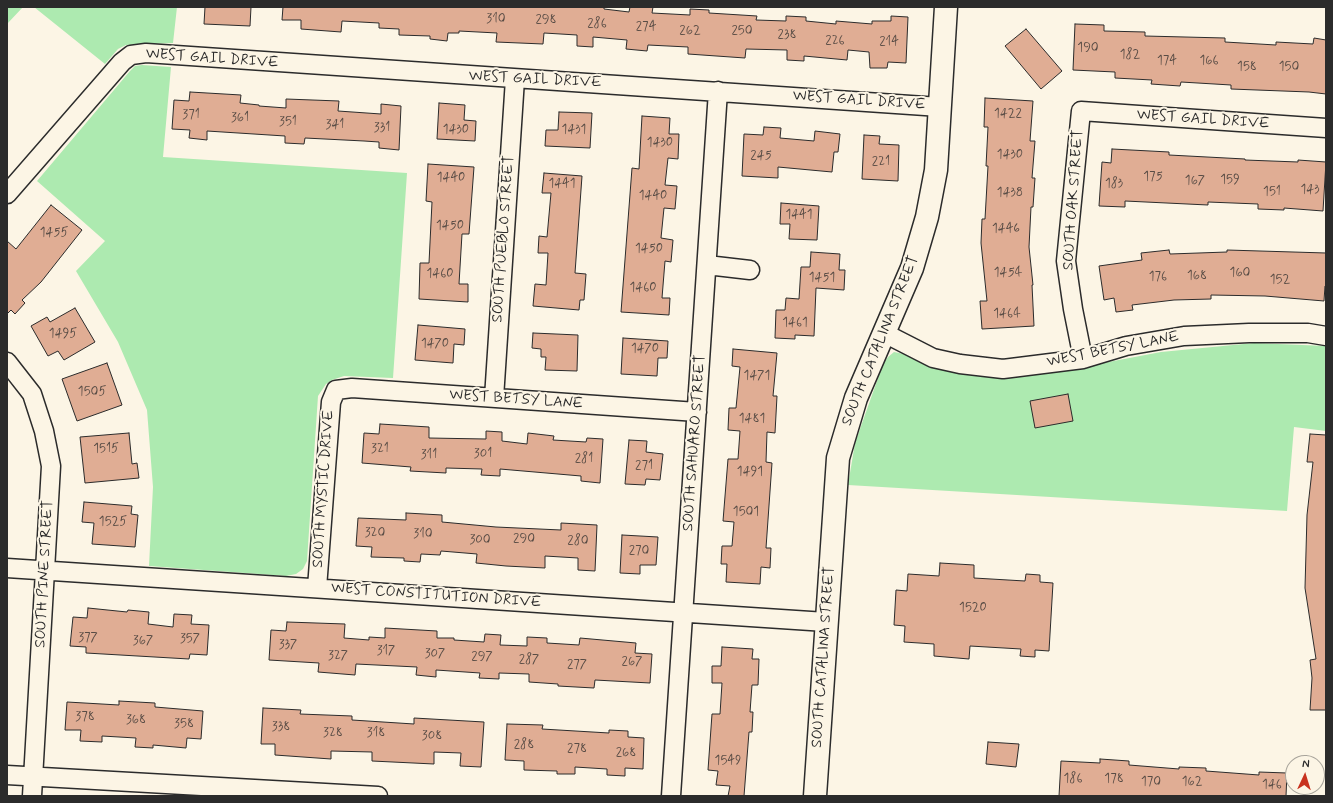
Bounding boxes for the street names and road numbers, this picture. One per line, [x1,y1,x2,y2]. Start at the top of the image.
street label: WEST GAIL DRIVE [145,45,279,73]
street label: WEST GAIL DRIVE [468,68,602,92]
street label: WEST GAIL DRIVE [792,87,926,115]
street label: WEST GAIL DRIVE [1136,106,1270,134]
street label: SOUTH OAK STREET [1060,129,1088,271]
street label: SOUTH PUEBLO STREET [489,155,519,323]
street label: SOUTH CATALINA STREET [839,253,923,429]
street label: WEST BETSY LANE [1046,328,1180,372]
street label: SOUTH SAHUARO STREET [680,354,710,532]
street label: WEST BETSY LANE [449,386,583,414]
street label: SOUTH MYSTIC DRIVE [310,410,338,568]
street label: SOUTH PINE STREET [32,500,58,648]
street label: SOUTH CATALINA STREET [809,566,839,748]
street label: WEST CONSTITUTION DRIVE [330,580,542,612]

